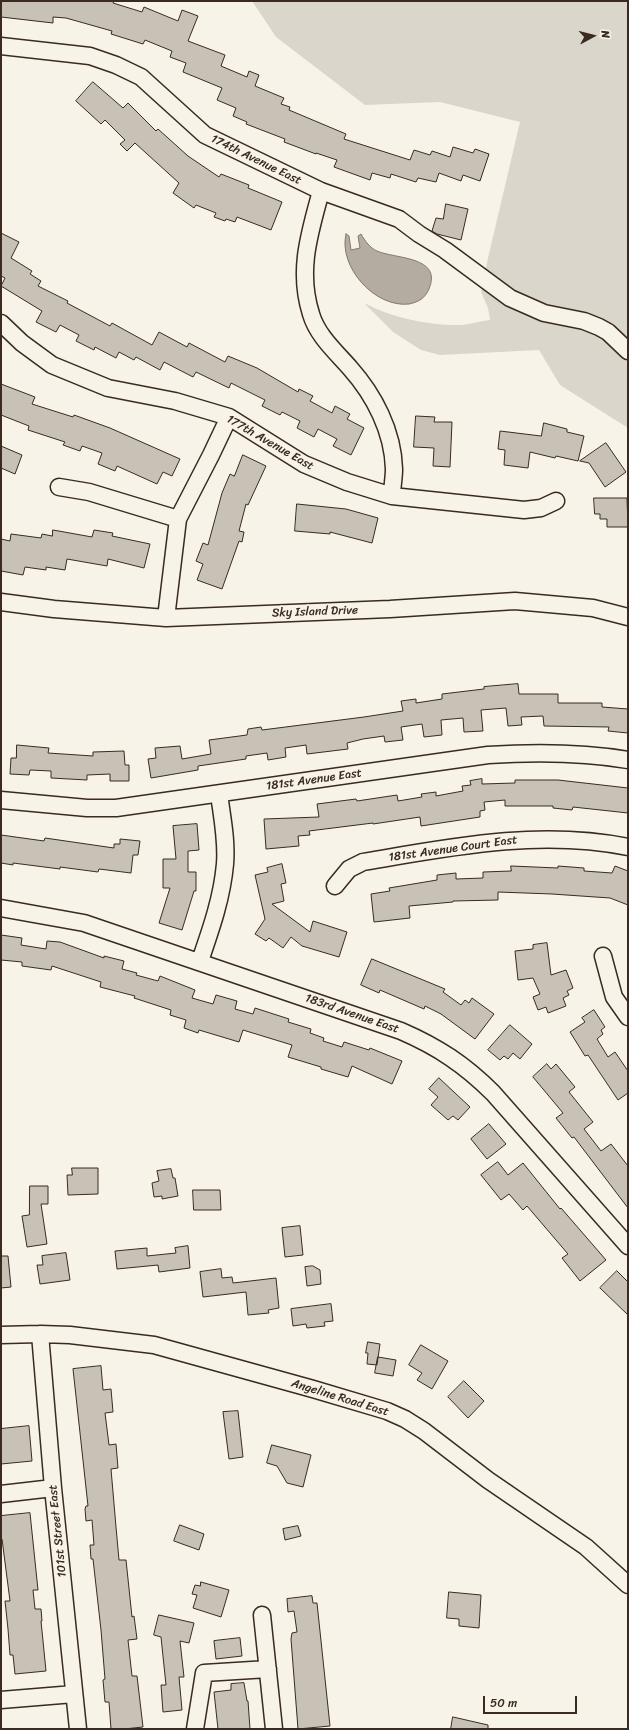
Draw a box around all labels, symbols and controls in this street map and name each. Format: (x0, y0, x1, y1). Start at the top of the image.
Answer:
north arrow (573, 16, 613, 56)
text: N (596, 30, 615, 39)
street label: 174th Avenue East (208, 132, 304, 188)
street label: 177th Avenue East (224, 412, 316, 474)
street label: Sky Island Drive (272, 603, 358, 621)
street label: 181st Avenue East (265, 766, 363, 794)
street label: 181st Avenue Court East (388, 833, 518, 865)
street label: 183rd Avenue East (303, 991, 401, 1037)
street label: Angeline Road East (290, 1376, 390, 1420)
street label: 101st Street East (46, 1484, 70, 1578)
scale bar (485, 1688, 579, 1714)
text: 50 m (490, 1692, 517, 1714)

